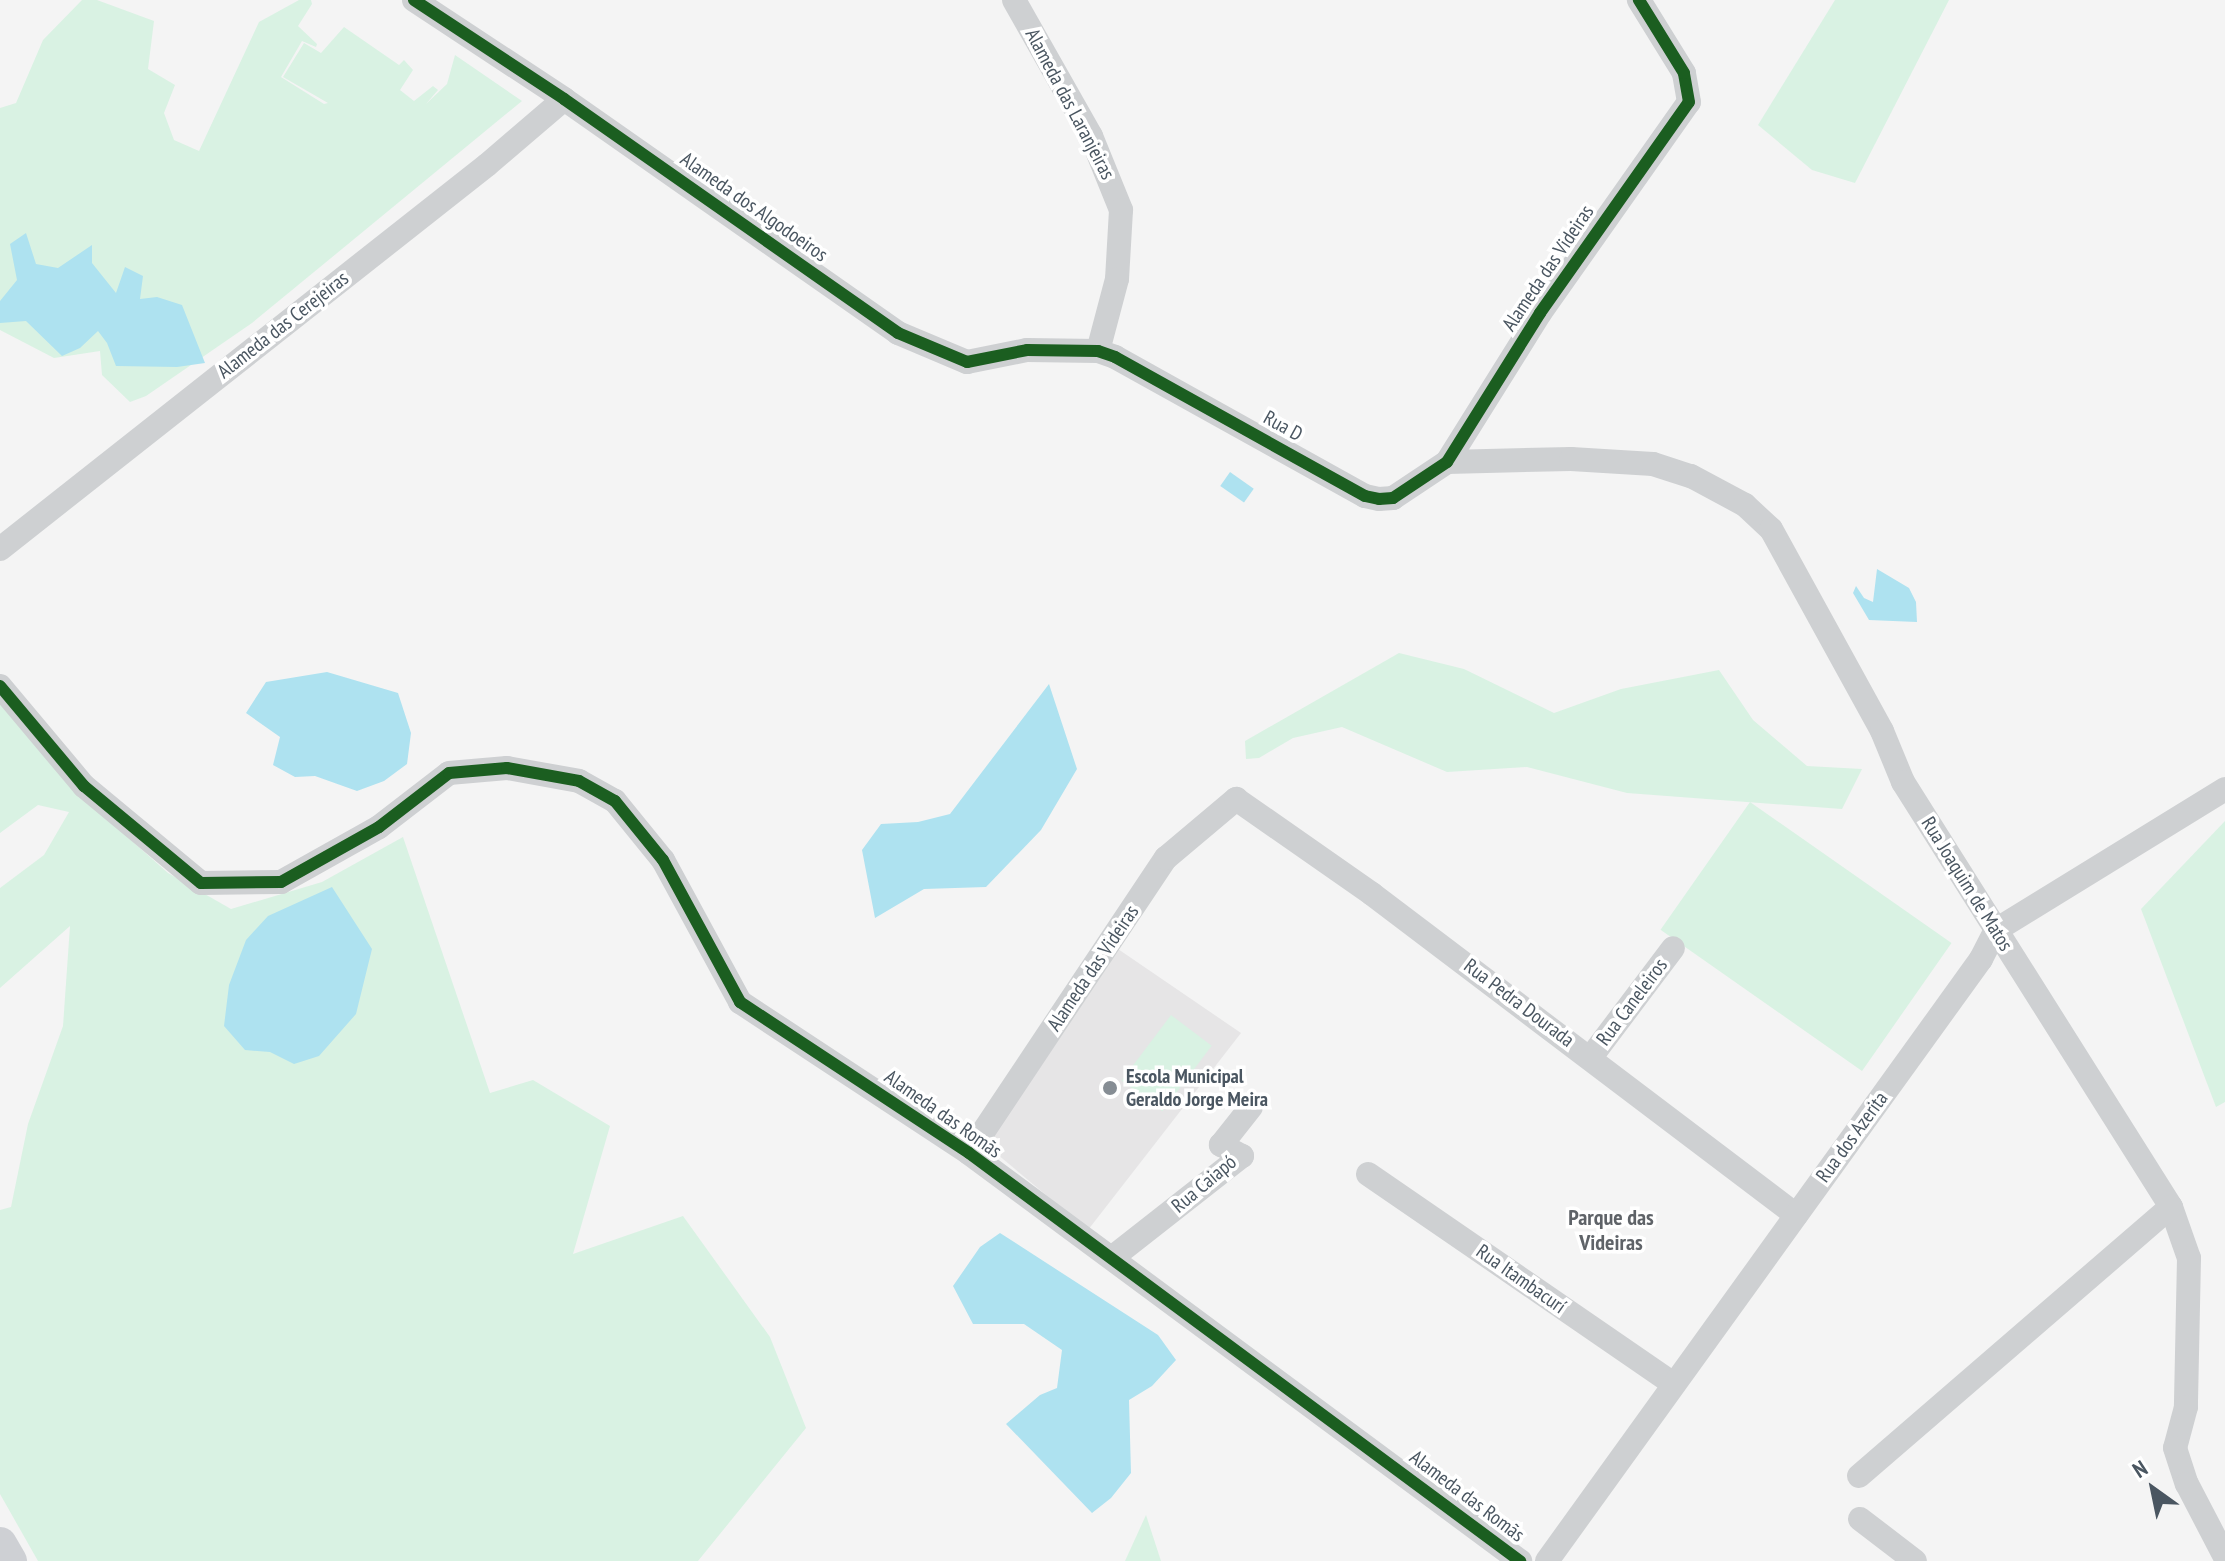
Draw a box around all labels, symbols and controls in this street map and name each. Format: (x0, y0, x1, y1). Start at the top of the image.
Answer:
street label: Alameda das Laranjeiras (1020, 24, 1120, 184)
street label: Alameda dos Algodoeiros (676, 147, 832, 267)
street label: Alameda das Videiras (1497, 200, 1599, 336)
street label: Alameda das Cerejeiras (213, 266, 353, 384)
street label: Rua D (1259, 406, 1307, 446)
street label: Rua Joaquim de Matos (1916, 813, 2018, 955)
street label: Alameda das Videiras (1042, 900, 1144, 1036)
street label: Rua Pedra Dourada (1459, 954, 1579, 1052)
street label: Rua Caneleiros (1592, 954, 1672, 1050)
place label: Escola Municipal Geraldo Jorge Meira (1126, 1064, 1268, 1111)
street label: Alameda das Romãs (880, 1065, 1006, 1163)
marker: Escola Municipal Geraldo Jorge Meira (1101, 1079, 1119, 1097)
street label: Rua dos Azerita (1811, 1087, 1893, 1187)
street label: Rua Caiapó (1167, 1150, 1241, 1218)
district label: Parque das Videiras (1568, 1204, 1654, 1256)
street label: Rua Itambacurí (1472, 1239, 1570, 1319)
street label: Alameda das Romãs (1405, 1445, 1529, 1547)
north arrow (2113, 1449, 2193, 1529)
text: N (2127, 1454, 2153, 1484)

